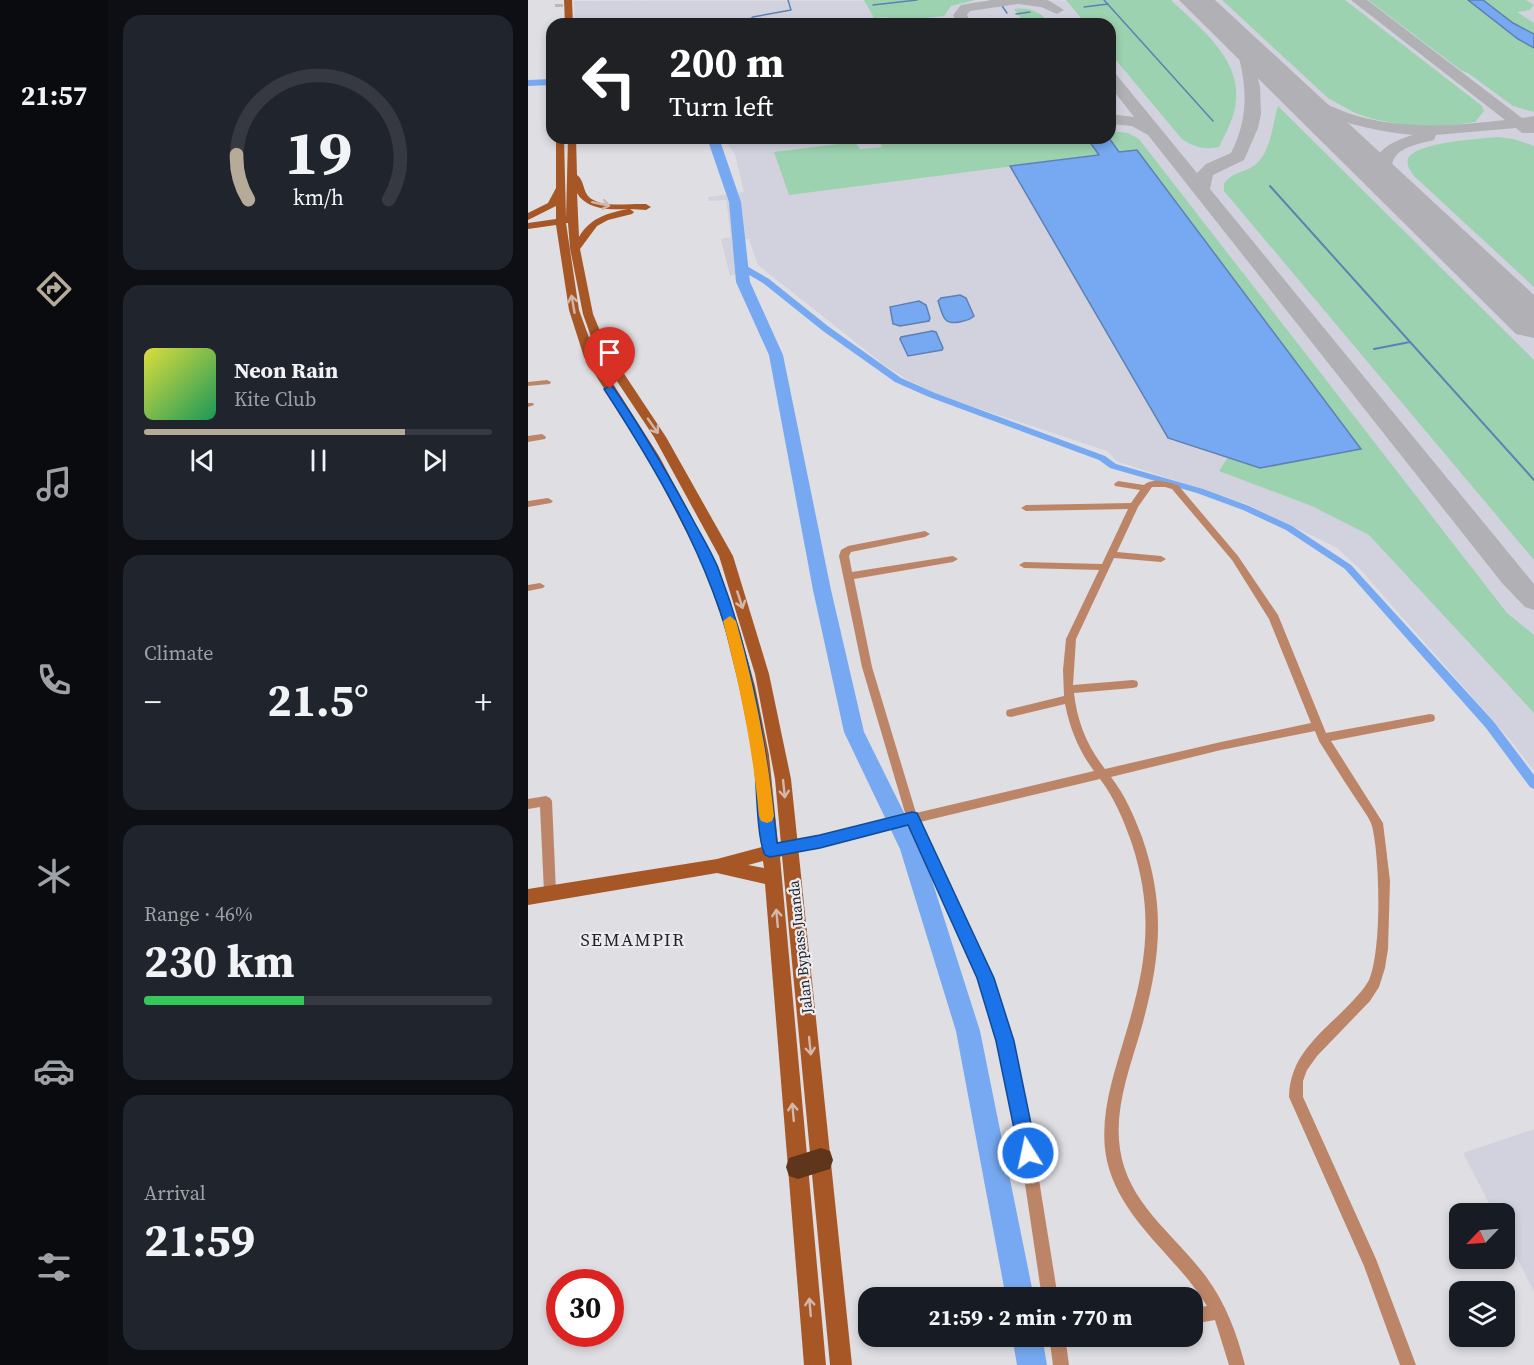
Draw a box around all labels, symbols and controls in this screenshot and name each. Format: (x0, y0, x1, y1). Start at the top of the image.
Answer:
text: 200 m (669, 33, 784, 91)
icon: left (570, 42, 648, 120)
text: 21:57 (21, 77, 87, 114)
text: Turn left (669, 88, 773, 125)
text: 19 (284, 109, 352, 195)
text: km/h (292, 183, 344, 212)
one-way arrow (590, 199, 610, 210)
icon: directions (33, 268, 75, 310)
one-way arrow (567, 295, 578, 315)
pin (584, 327, 635, 389)
icon: arrive (593, 336, 626, 369)
text: Neon Rain (234, 355, 338, 385)
text: Kite Club (234, 385, 316, 413)
one-way arrow (647, 418, 659, 434)
icon: previous (186, 444, 219, 477)
icon: pause (302, 444, 335, 477)
icon: next (418, 444, 451, 477)
icon: music (33, 463, 75, 505)
one-way arrow (735, 590, 746, 609)
text: Climate (144, 639, 213, 667)
icon: phone (33, 659, 75, 701)
text: 21.5° (267, 669, 369, 731)
text: − (144, 679, 162, 724)
text: + (475, 679, 492, 724)
one-way arrow (779, 779, 790, 799)
icon: climate (33, 855, 75, 897)
street label: Jalan Bypass Juanda (783, 879, 818, 1016)
text: Range · 46% (144, 900, 253, 928)
one-way arrow (771, 909, 782, 929)
district label: SEMAMPIR (581, 927, 685, 952)
text: 230 km (144, 930, 295, 992)
one-way arrow (805, 1036, 816, 1056)
icon: car (33, 1050, 75, 1092)
one-way arrow (788, 1103, 799, 1123)
position arrow (996, 1121, 1060, 1185)
text: Arrival (144, 1179, 206, 1207)
north arrow (1449, 1203, 1515, 1269)
map controls (1449, 1203, 1515, 1347)
text: 21:59 (144, 1209, 255, 1271)
icon: filters (33, 1246, 75, 1288)
speed limit sign: 30 (546, 1269, 624, 1347)
button: layers (1449, 1281, 1515, 1347)
one-way arrow (804, 1297, 815, 1317)
text: 21:59 · 2 min · 770 m (929, 1302, 1132, 1332)

